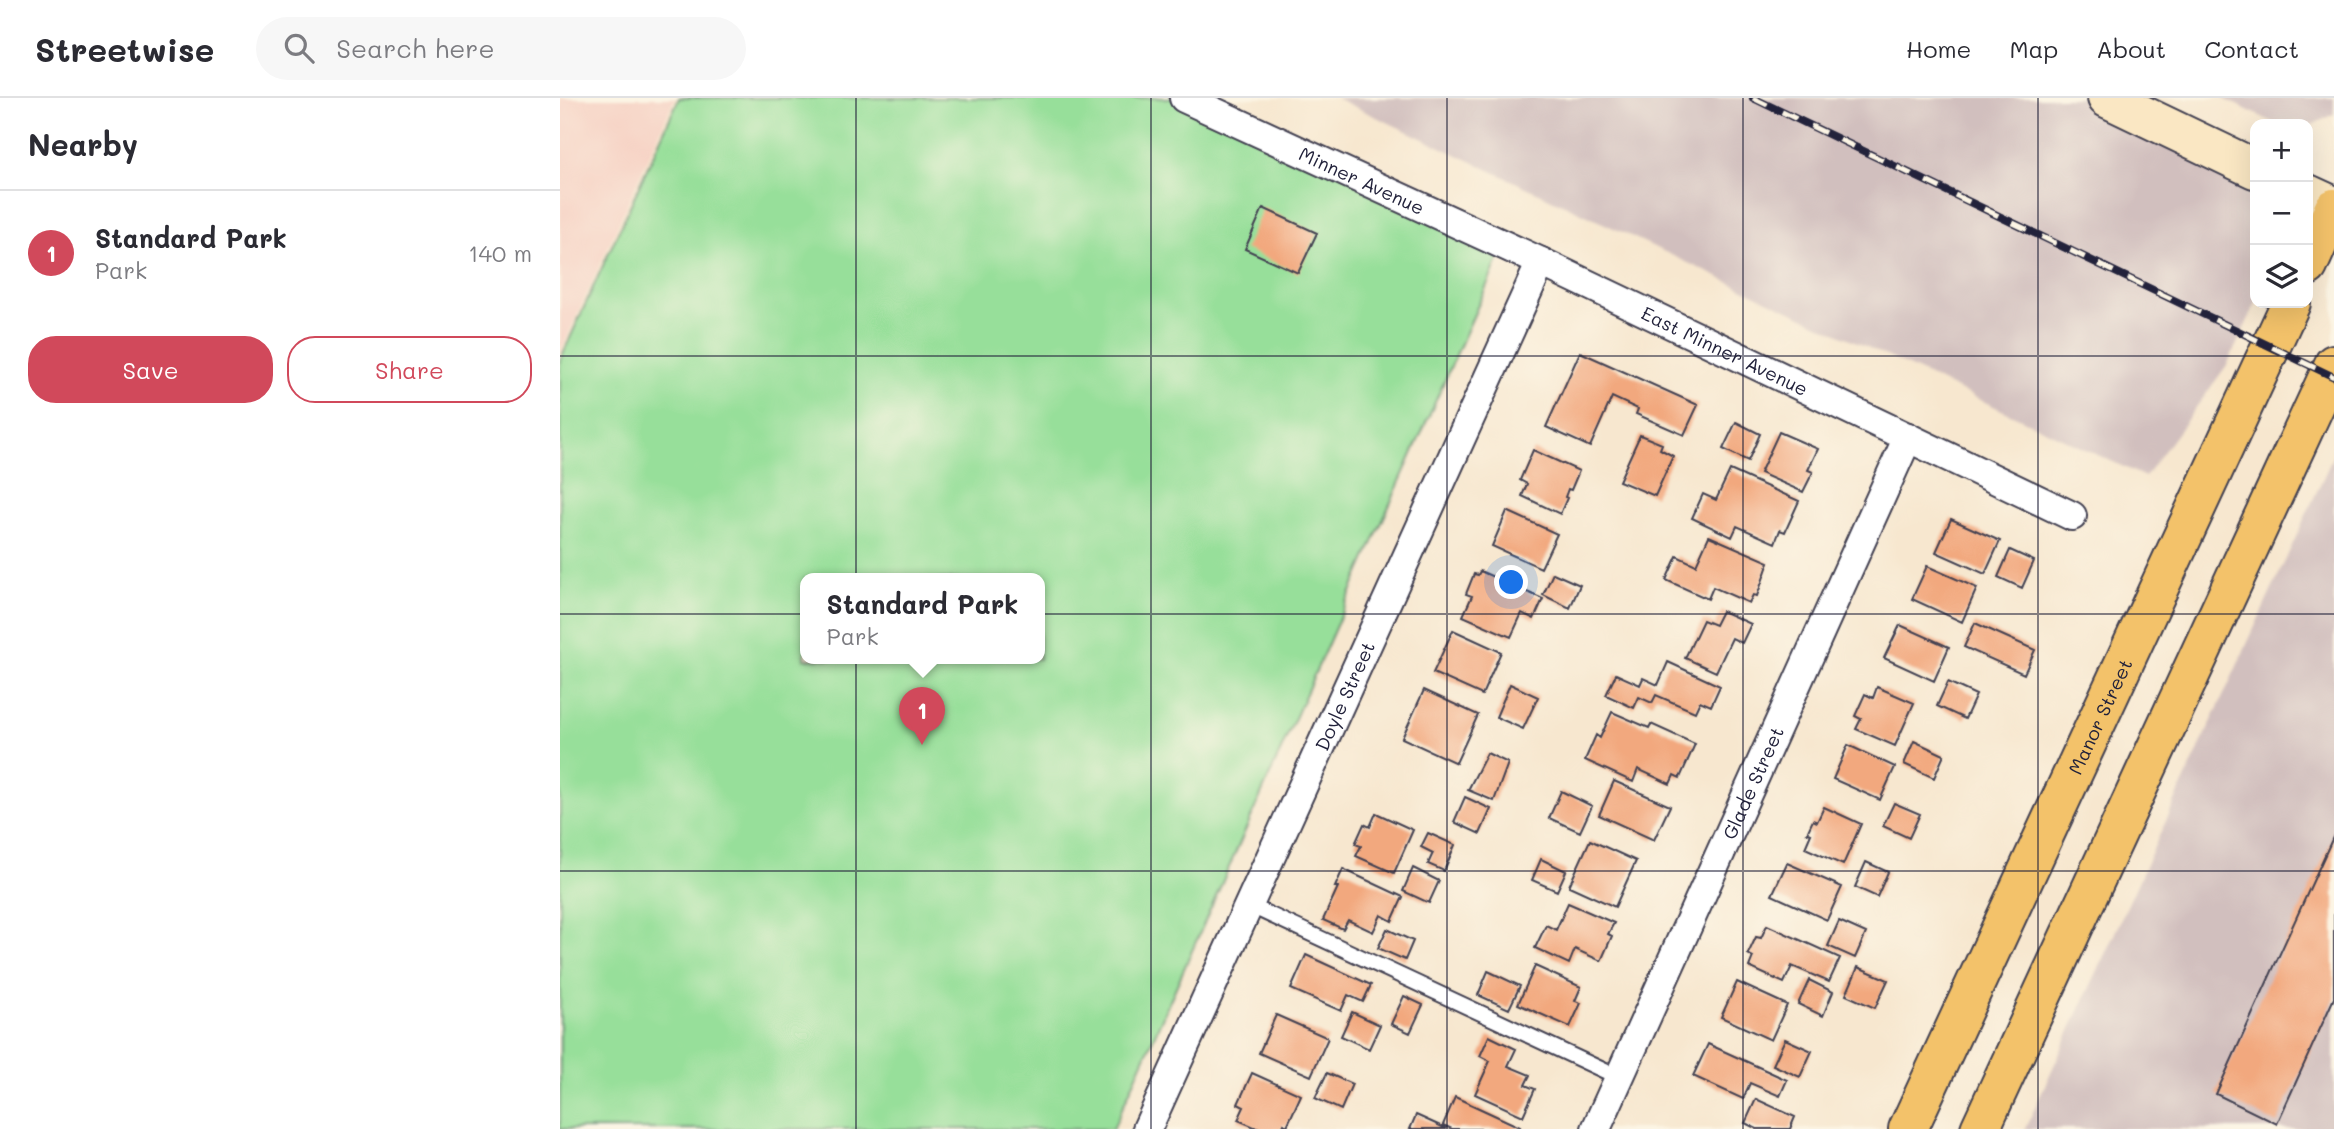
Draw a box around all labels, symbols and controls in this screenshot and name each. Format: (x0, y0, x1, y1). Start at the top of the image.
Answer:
search box (256, 17, 746, 80)
text: Streetwise (35, 27, 214, 70)
icon: search (280, 29, 318, 67)
text: Search here (336, 31, 495, 65)
text: Home (1906, 33, 1971, 64)
text: Map (2009, 33, 2058, 64)
text: About (2096, 33, 2166, 64)
text: Contact (2204, 33, 2299, 64)
map controls (2250, 119, 2313, 308)
button: + (2250, 119, 2313, 182)
text: Nearby (28, 124, 138, 164)
street label: Minner Avenue (1295, 140, 1429, 219)
button: − (2250, 182, 2313, 245)
text: Standard Park (95, 221, 287, 255)
text: 1 (46, 238, 56, 268)
text: 140 m (468, 238, 532, 268)
button: layers (2250, 245, 2313, 308)
text: Park (95, 255, 147, 285)
street label: East Minner Avenue (1638, 300, 1812, 401)
button: Save (28, 336, 273, 403)
button: Share (287, 336, 532, 403)
your location (1494, 565, 1528, 599)
popup (800, 573, 1045, 664)
text: Standard Park (827, 587, 1018, 621)
text: Park (827, 621, 879, 651)
street label: Doyle Street (1308, 637, 1380, 754)
street label: Manor Street (2062, 654, 2137, 778)
pin: 1 (899, 687, 945, 745)
street label: Glade Street (1716, 722, 1788, 843)

